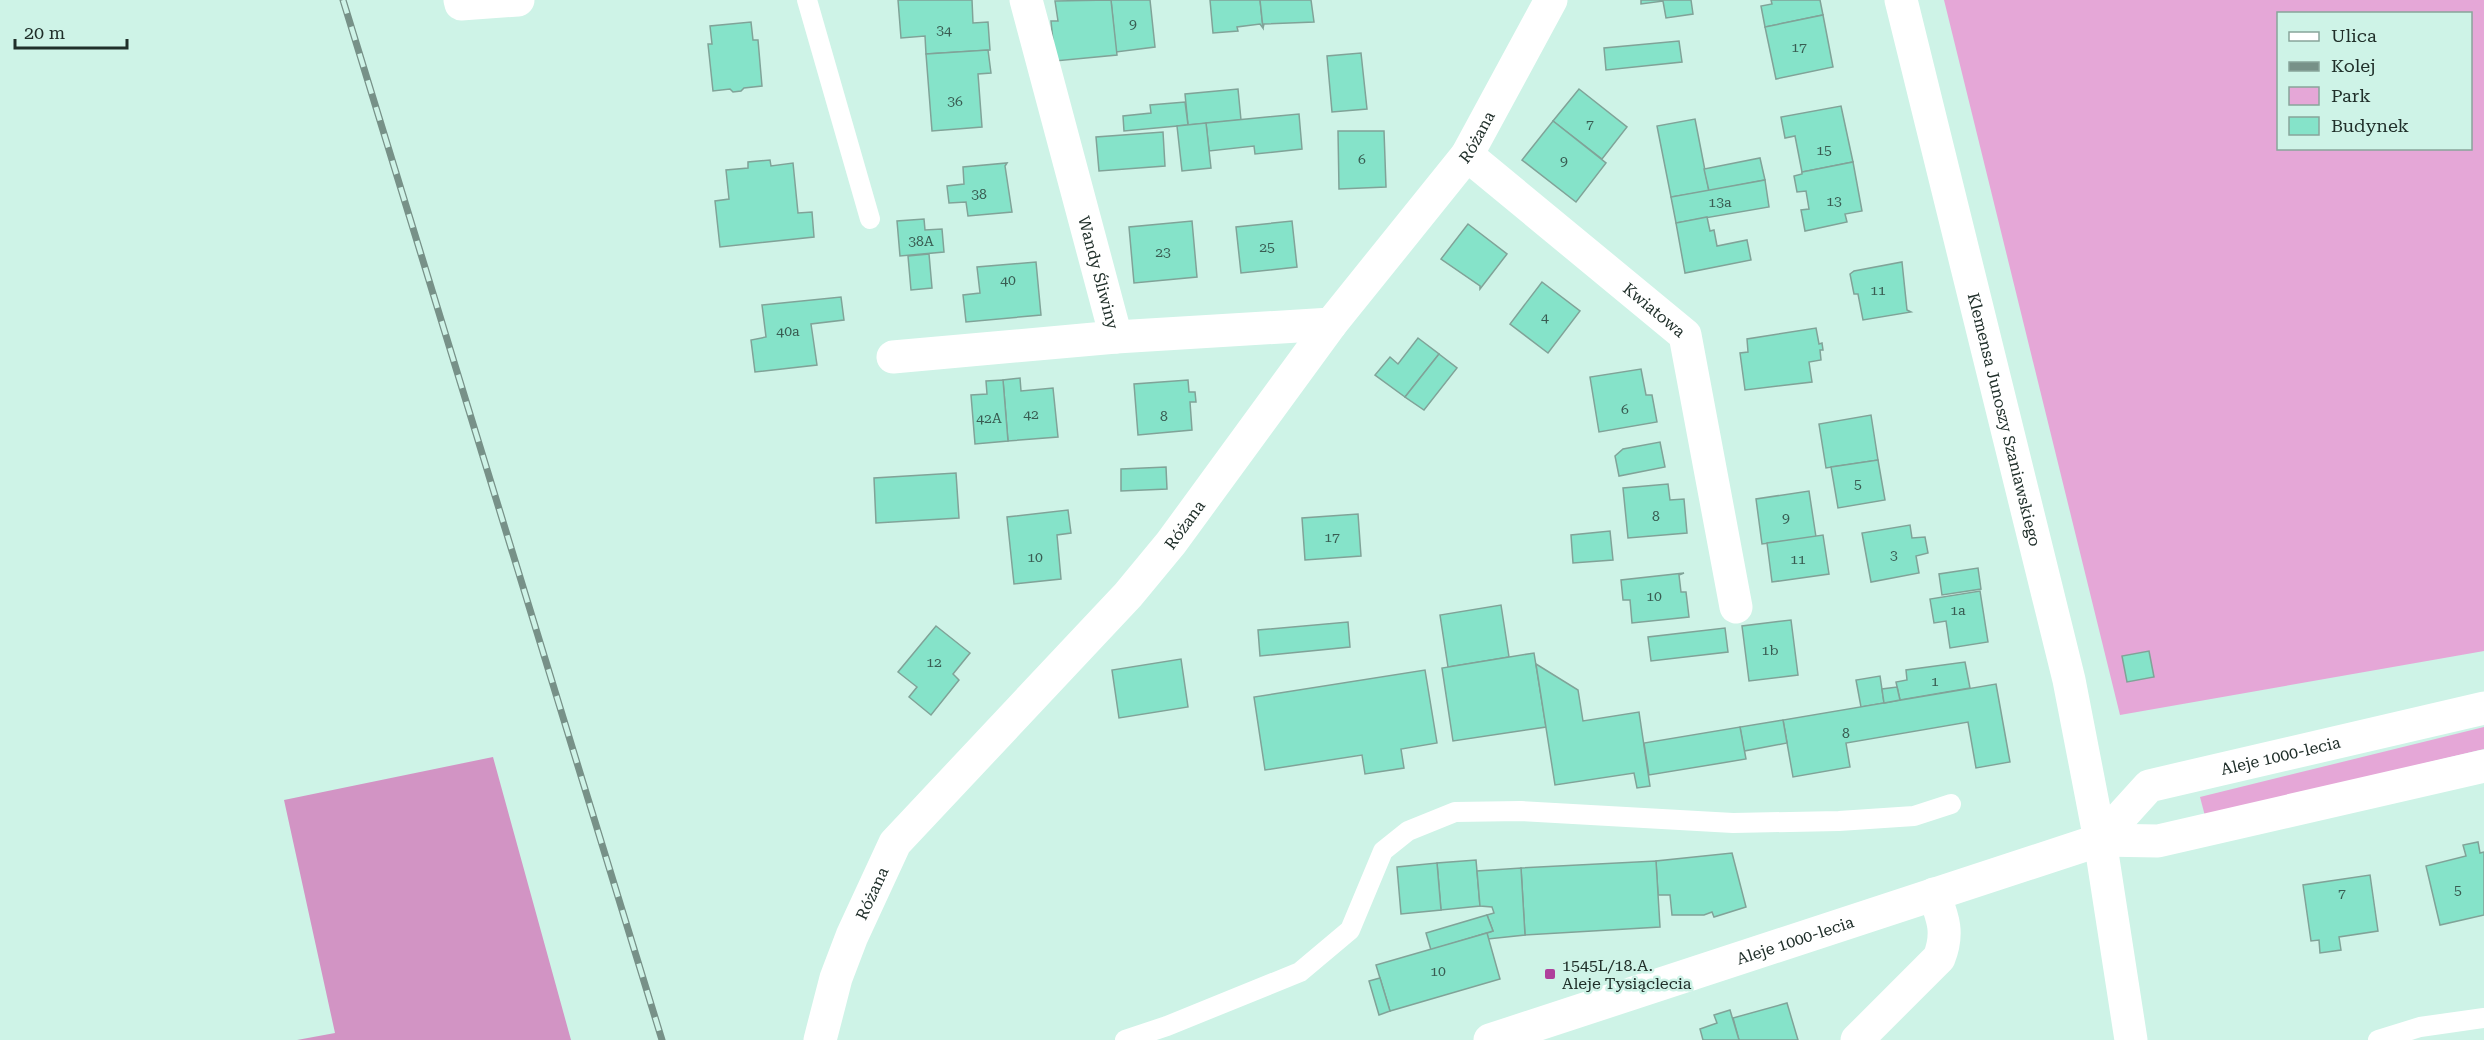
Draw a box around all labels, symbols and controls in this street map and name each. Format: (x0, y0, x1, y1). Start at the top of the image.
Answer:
scale bar (15, 12, 128, 50)
legend (2277, 12, 2472, 150)
house number: 9 (1129, 16, 1137, 32)
text: 20 m (24, 22, 65, 43)
house number: 34 (936, 22, 952, 38)
text: Ulica (2331, 25, 2377, 46)
house number: 17 (1791, 39, 1807, 55)
text: Kolej (2331, 55, 2376, 76)
text: Park (2331, 85, 2371, 106)
house number: 36 (947, 93, 963, 109)
street label: Różana (1455, 108, 1499, 167)
text: Budynek (2331, 115, 2409, 136)
house number: 7 (1586, 116, 1594, 132)
house number: 15 (1816, 142, 1832, 158)
house number: 6 (1358, 151, 1366, 167)
house number: 9 (1560, 153, 1568, 169)
house number: 38 (971, 186, 987, 202)
house number: 13 (1826, 193, 1842, 209)
house number: 13a (1708, 194, 1732, 210)
street label: Wandy Śliwiny (1074, 214, 1123, 332)
house number: 38A (908, 233, 934, 249)
house number: 25 (1259, 239, 1275, 255)
house number: 23 (1155, 244, 1171, 260)
house number: 40 (1000, 272, 1016, 288)
street label: Kwiatowa (1619, 279, 1689, 341)
house number: 11 (1870, 282, 1886, 298)
street label: Klemensa Junoszy Szaniawskiego (1964, 291, 2045, 548)
house number: 4 (1541, 309, 1549, 325)
house number: 40a (776, 323, 800, 339)
house number: 6 (1621, 401, 1629, 417)
house number: 42 (1023, 406, 1039, 422)
house number: 8 (1160, 408, 1168, 424)
house number: 42A (976, 410, 1002, 426)
house number: 5 (1854, 476, 1862, 492)
street label: Różana (1161, 496, 1209, 553)
house number: 8 (1652, 508, 1660, 524)
house number: 9 (1782, 510, 1790, 526)
house number: 17 (1324, 529, 1340, 545)
house number: 3 (1890, 547, 1898, 563)
house number: 10 (1027, 549, 1043, 565)
house number: 11 (1790, 551, 1806, 567)
house number: 10 (1646, 588, 1662, 604)
house number: 1a (1950, 602, 1966, 618)
house number: 1b (1762, 642, 1778, 658)
house number: 12 (926, 654, 942, 670)
house number: 1 (1931, 673, 1939, 689)
house number: 8 (1842, 725, 1850, 741)
street label: Aleje 1000-lecia (2219, 733, 2343, 779)
street label: Różana (852, 864, 893, 923)
house number: 5 (2454, 882, 2462, 898)
house number: 7 (2338, 885, 2346, 901)
street label: Aleje 1000-lecia (1734, 912, 1857, 969)
place label: 1545L/18.A. Aleje Tysiąclecia (1562, 956, 1692, 993)
house number: 10 (1430, 963, 1446, 979)
marker: 1545L/18.A. Aleje Tysiąclecia (1543, 967, 1557, 981)

